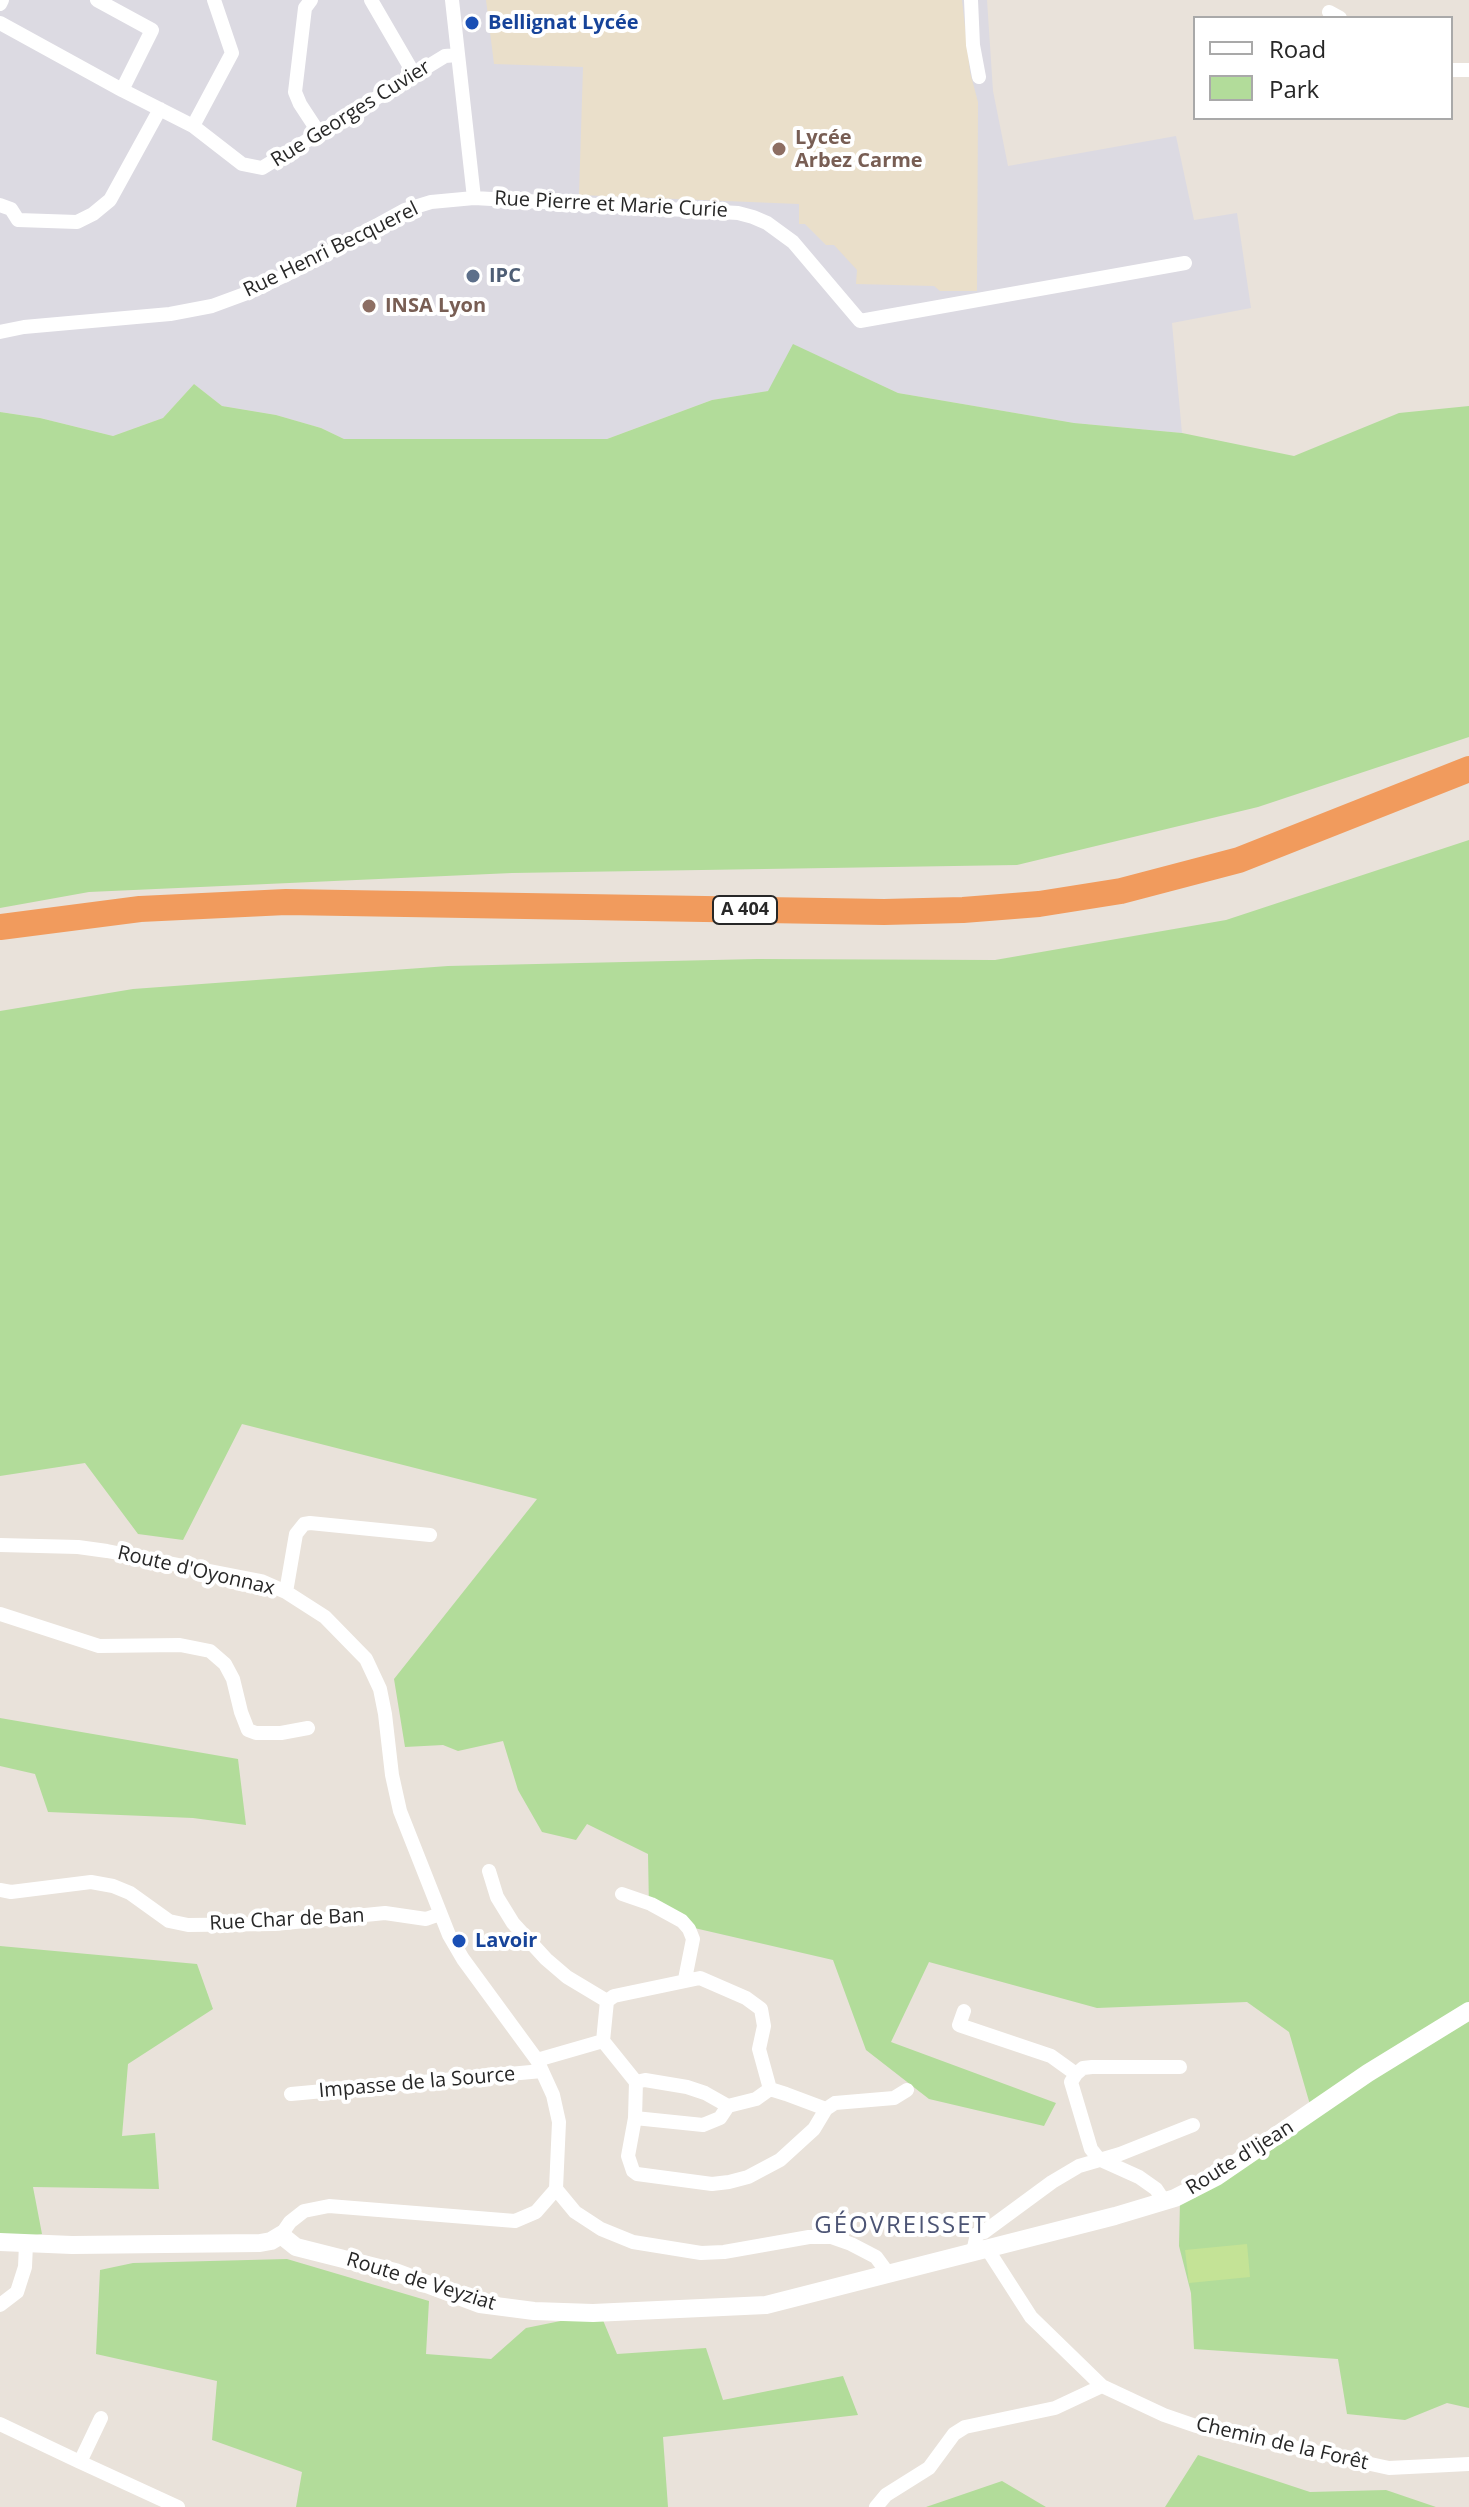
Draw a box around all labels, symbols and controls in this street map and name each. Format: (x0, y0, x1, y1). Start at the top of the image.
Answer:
place label: Bellignat Lycée (488, 11, 639, 35)
marker: Bellignat Lycée (463, 14, 481, 32)
legend (1193, 16, 1453, 120)
text: Road (1269, 32, 1326, 65)
street label: Rue Georges Cuvier (267, 55, 435, 173)
text: Park (1269, 72, 1319, 105)
place label: Lycée Arbez Carme (795, 126, 923, 173)
marker: Lycée Arbez Carme (770, 140, 788, 158)
street label: Rue Pierre et Marie Curie (494, 187, 728, 223)
street label: Rue Henri Becquerel (240, 197, 422, 303)
place label: IPC (489, 264, 521, 288)
marker: IPC (464, 267, 482, 285)
place label: INSA Lyon (385, 294, 486, 318)
marker: INSA Lyon (360, 297, 378, 315)
road number: A 404 (713, 896, 777, 924)
street label: Route d'Oyonnax (115, 1541, 277, 1601)
street label: Rue Char de Ban (209, 1904, 365, 1936)
place label: Lavoir (475, 1929, 537, 1953)
marker: Lavoir (450, 1932, 468, 1950)
street label: Impasse de la Source (318, 2062, 516, 2104)
street label: Route d'Ijean (1182, 2115, 1298, 2201)
district label: GÉOVREISSET (814, 2212, 988, 2240)
street label: Route de Veyziat (344, 2248, 498, 2316)
street label: Chemin de la Forêt (1194, 2413, 1370, 2475)

